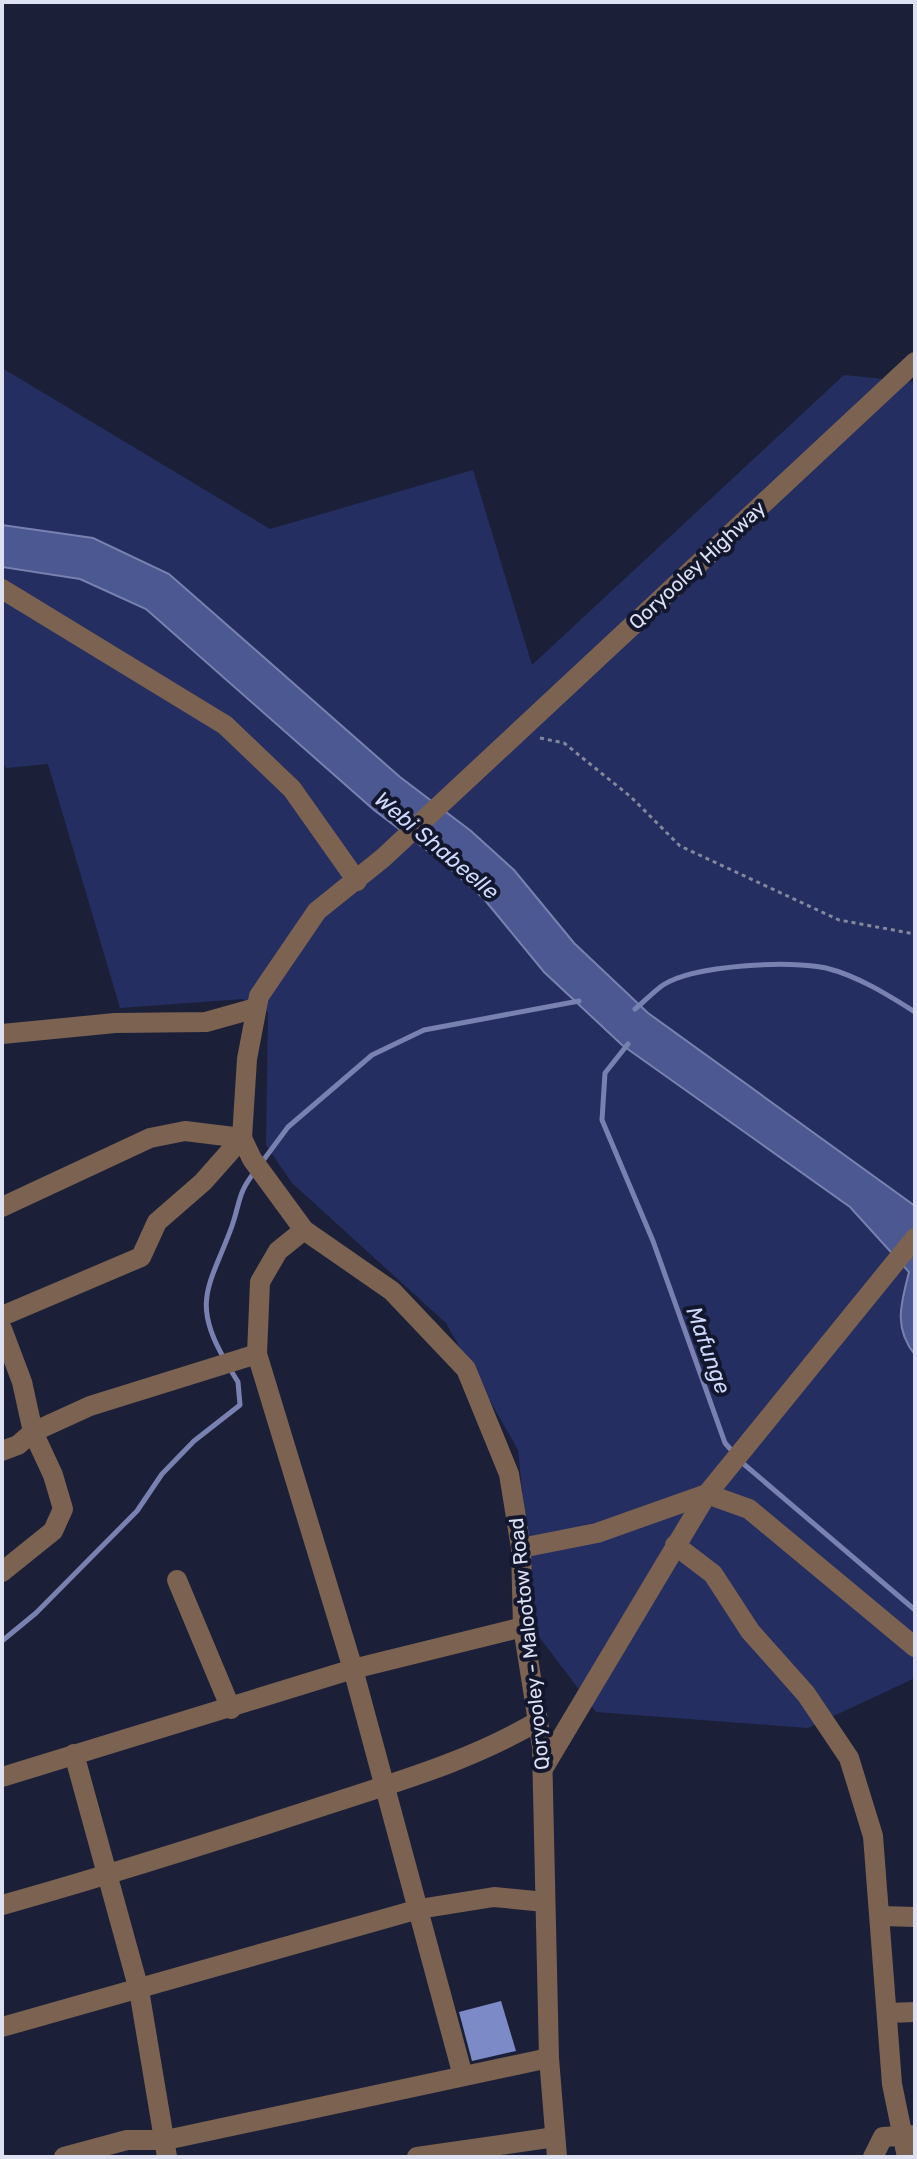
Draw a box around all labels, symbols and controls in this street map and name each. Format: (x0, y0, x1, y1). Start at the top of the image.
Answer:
street label: Qoryooley Highway (624, 496, 770, 634)
water label: Webi Shabeelle (369, 786, 504, 905)
water label: Mafunge (680, 1303, 737, 1397)
street label: Qoryooley - Malootow Road (504, 1517, 554, 1771)

